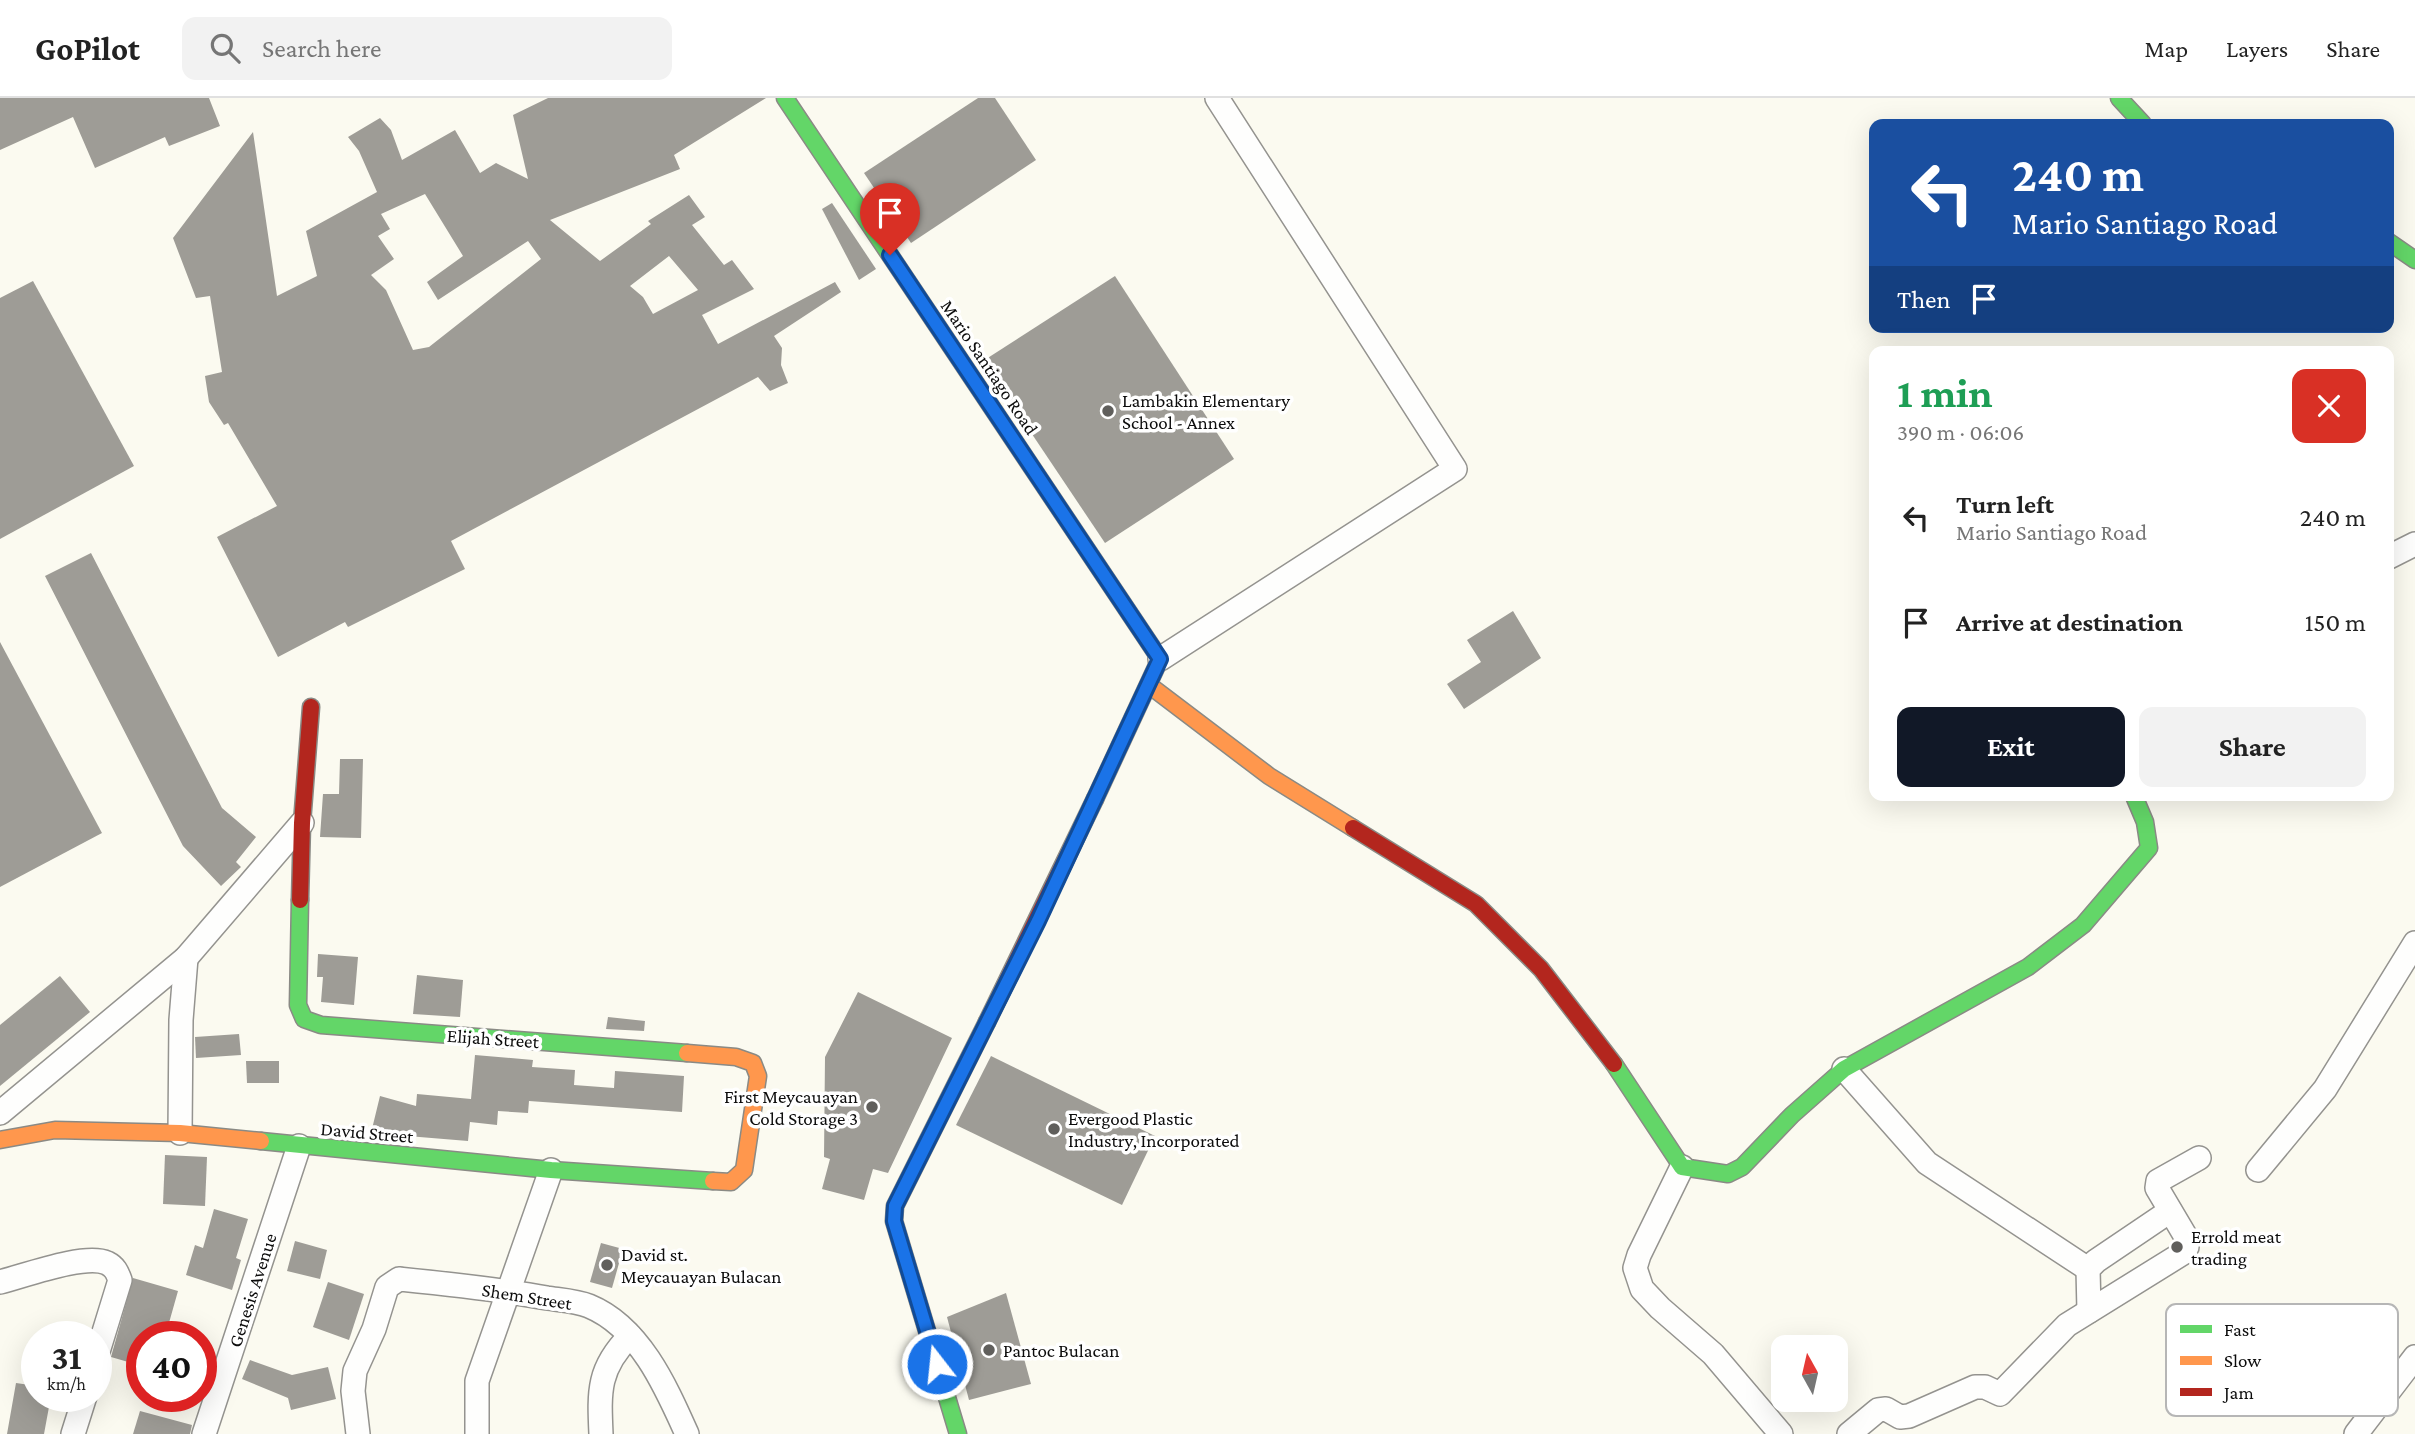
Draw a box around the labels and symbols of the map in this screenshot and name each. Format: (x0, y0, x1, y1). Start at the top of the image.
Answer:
pin (860, 183, 920, 255)
street label: Mario Santiago Road (937, 296, 1042, 439)
place label: Lambakin Elementary School - Annex (1122, 390, 1290, 433)
marker: Lambakin Elementary School - Annex (1100, 403, 1116, 419)
street label: Elijah Street (446, 1025, 540, 1053)
place label: First Meycauayan Cold Storage 3 (724, 1086, 858, 1129)
marker: First Meycauayan Cold Storage 3 (864, 1099, 880, 1115)
place label: Evergood Plastic Industry, Incorporated (1068, 1108, 1240, 1151)
street label: David Street (320, 1118, 415, 1147)
marker: Evergood Plastic Industry, Incorporated (1046, 1121, 1062, 1137)
place label: Errold meat trading (2191, 1226, 2282, 1269)
street label: Genesis Avenue (224, 1231, 281, 1350)
marker: Errold meat trading (2169, 1239, 2185, 1255)
place label: David st. Meycauayan Bulacan (621, 1244, 781, 1287)
marker: David st. Meycauayan Bulacan (599, 1257, 615, 1273)
street label: Shem Street (480, 1279, 574, 1314)
legend (2166, 1304, 2398, 1416)
text: Fast (2224, 1319, 2256, 1340)
speed limit sign: 40 (126, 1321, 217, 1412)
position arrow (900, 1327, 974, 1401)
north arrow (1771, 1335, 1848, 1412)
place label: Pantoc Bulacan (1003, 1340, 1119, 1361)
marker: Pantoc Bulacan (981, 1342, 997, 1358)
text: Slow (2224, 1350, 2261, 1371)
text: Jam (2222, 1382, 2254, 1403)

